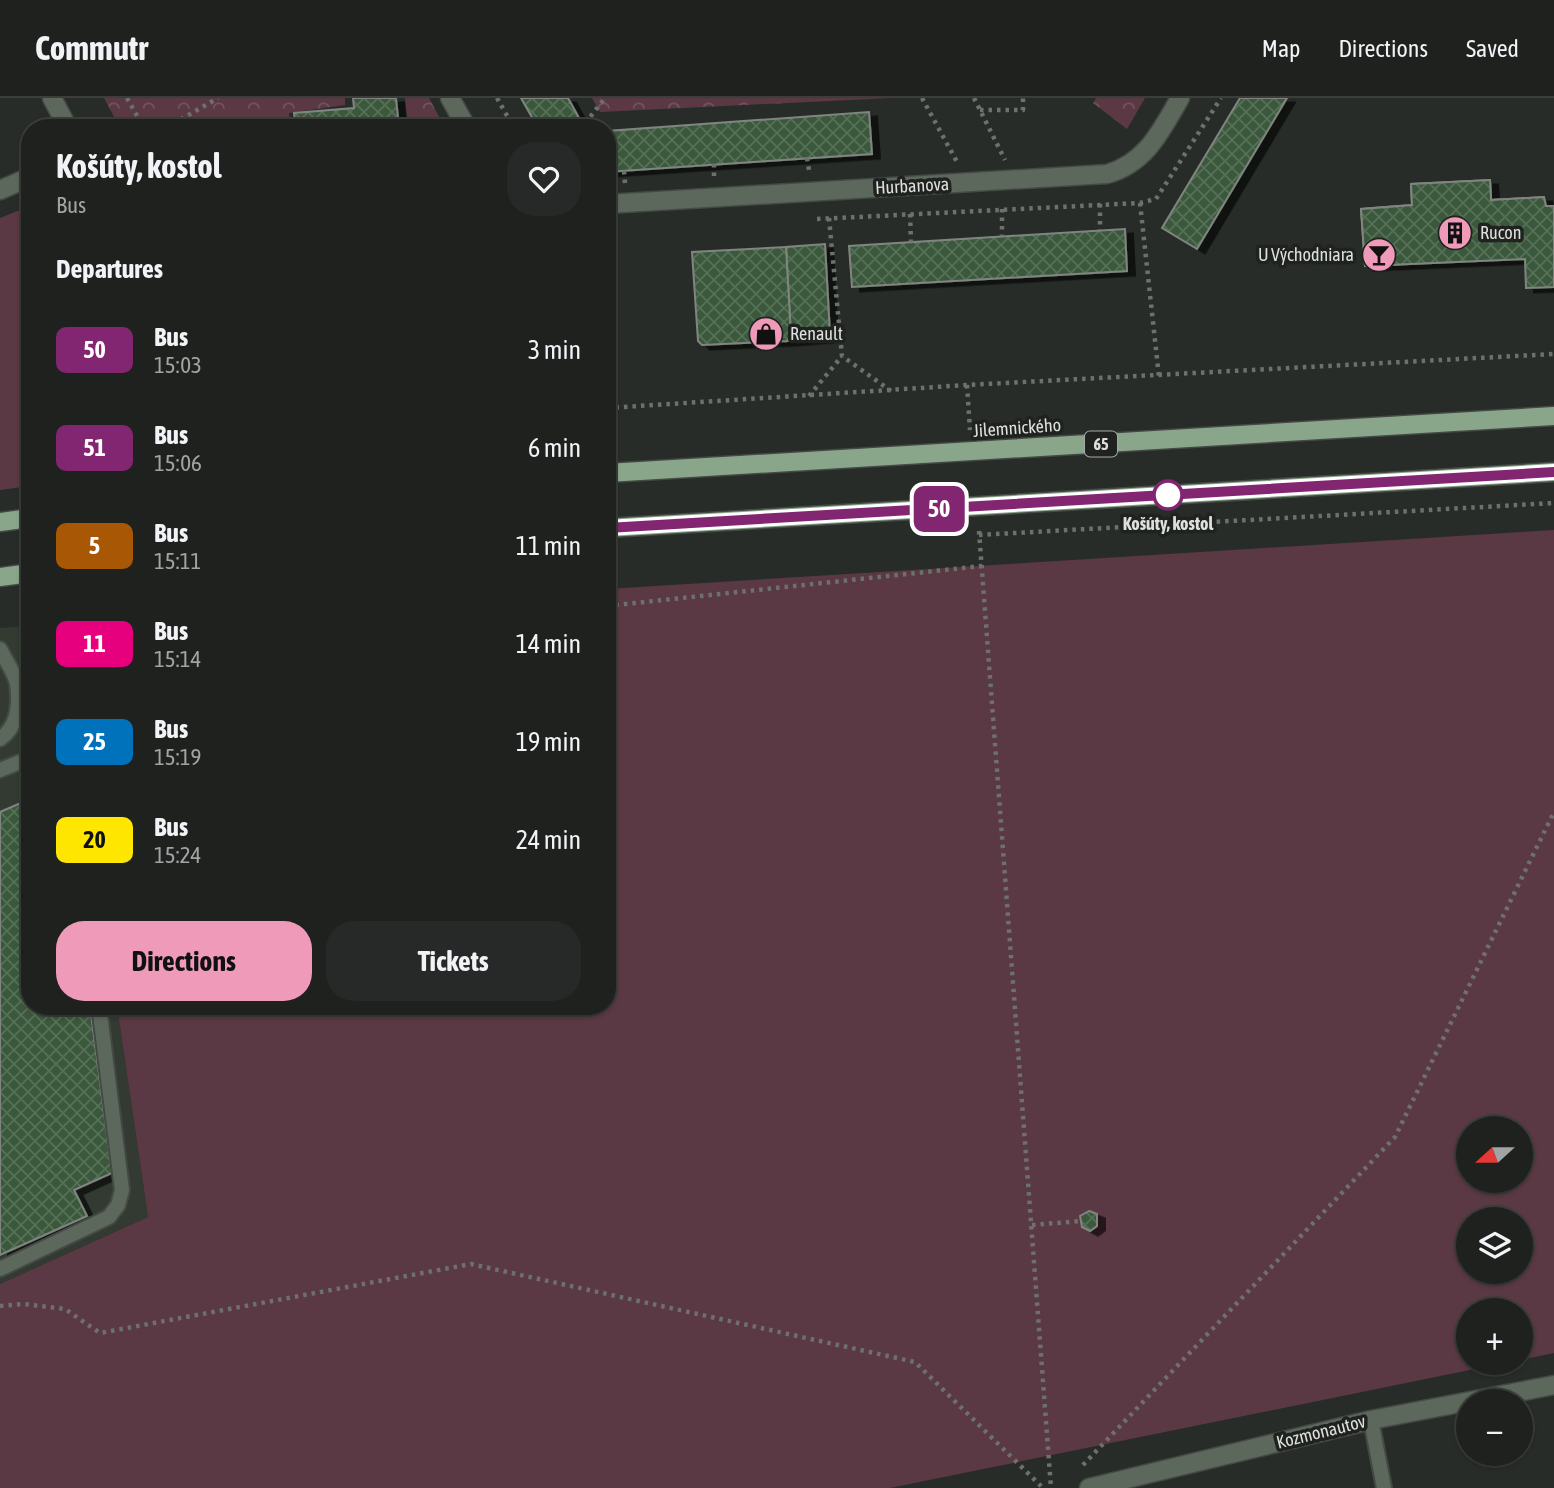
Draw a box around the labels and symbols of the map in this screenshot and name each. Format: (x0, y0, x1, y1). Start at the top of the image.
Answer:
street label: Hurbanova (874, 173, 949, 198)
building icon: Rucon (1436, 214, 1474, 252)
place label: Rucon (1480, 222, 1522, 243)
bar icon: U Východniara (1360, 236, 1398, 274)
place label: U Východniara (1258, 244, 1354, 265)
shop icon: Renault (747, 315, 785, 353)
place label: Renault (790, 323, 843, 344)
street label: Jilemnického (972, 414, 1062, 441)
road number: 65 (1085, 432, 1117, 456)
marker: Košúty, kostol (1153, 480, 1183, 510)
line badge: 50 (908, 486, 970, 532)
place label: Košúty, kostol (1123, 513, 1213, 534)
north arrow (1456, 1116, 1533, 1194)
street label: Kozmonautov (1274, 1410, 1368, 1453)

